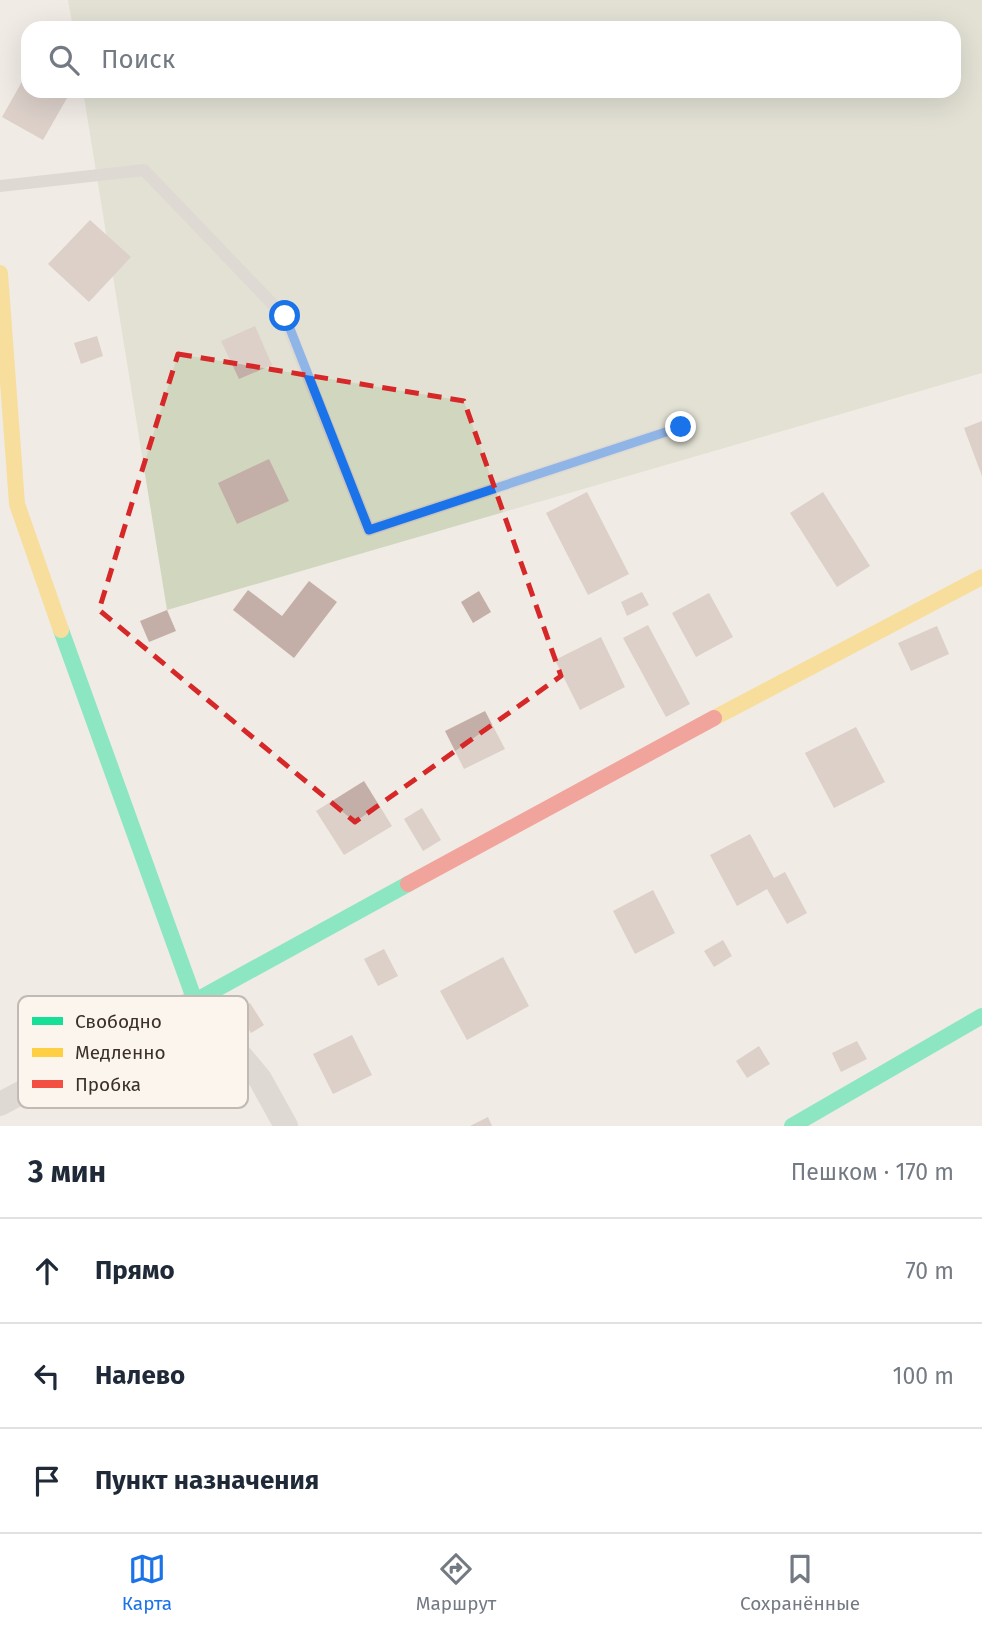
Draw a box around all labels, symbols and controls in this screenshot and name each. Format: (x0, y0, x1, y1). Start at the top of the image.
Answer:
search box (21, 21, 961, 98)
icon: search (45, 41, 83, 79)
text: Поиск (101, 44, 175, 75)
route start (269, 300, 300, 331)
route end (665, 411, 696, 442)
legend (18, 996, 248, 1108)
text: Свободно (75, 1010, 162, 1033)
text: Медленно (75, 1041, 166, 1064)
text: Пробка (75, 1073, 141, 1096)
text: 3 мин (28, 1154, 106, 1190)
text: Пешком · 170 m (791, 1158, 954, 1186)
icon: ahead (28, 1252, 66, 1290)
text: Прямо (95, 1255, 175, 1286)
text: 70 m (905, 1257, 954, 1285)
icon: left (28, 1357, 66, 1395)
text: Налево (95, 1360, 185, 1391)
text: 100 m (893, 1362, 954, 1390)
icon: arrive (28, 1462, 66, 1500)
text: Пункт назначения (95, 1465, 319, 1496)
tab: Карта (122, 1550, 172, 1615)
tab: Маршрут (416, 1550, 496, 1615)
tab: Сохранённые (740, 1550, 860, 1615)

